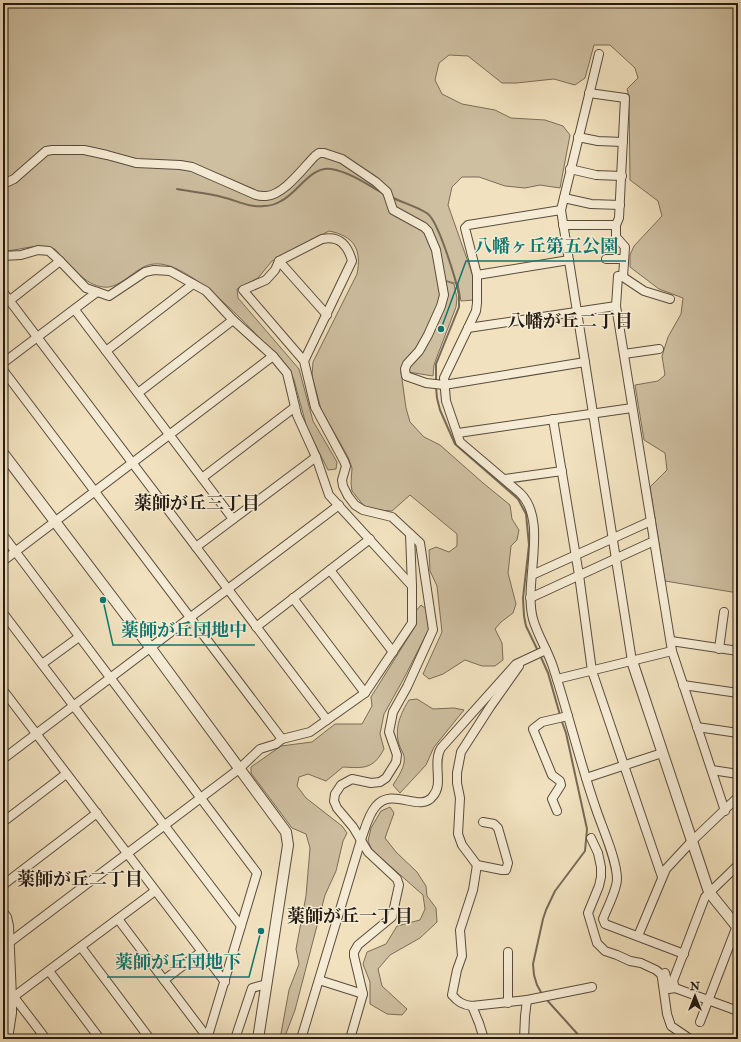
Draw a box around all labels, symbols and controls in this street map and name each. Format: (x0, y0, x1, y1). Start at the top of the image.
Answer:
callout: 八幡ヶ丘第五公園 (466, 231, 626, 261)
text: 八幡ヶ丘第五公園 (474, 235, 618, 258)
district label: 八幡が丘二丁目 (507, 310, 633, 333)
district label: 薬師が丘三丁目 (134, 492, 260, 515)
callout: 薬師が丘団地中 (113, 615, 255, 645)
text: 薬師が丘団地中 (121, 619, 247, 642)
district label: 薬師が丘二丁目 (17, 868, 143, 891)
district label: 薬師が丘一丁目 (287, 905, 413, 928)
callout: 薬師が丘団地下 (107, 947, 249, 977)
text: 薬師が丘団地下 (115, 951, 241, 974)
north arrow (675, 976, 715, 1016)
text: N (689, 980, 701, 993)

